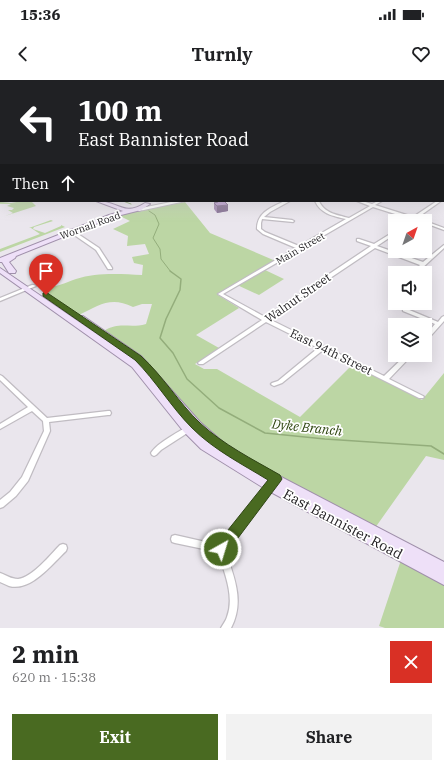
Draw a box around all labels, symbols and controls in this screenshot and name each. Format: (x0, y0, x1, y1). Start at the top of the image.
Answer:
text: 15:36 (20, 5, 61, 24)
icon: back (12, 43, 34, 65)
text: Turnly (191, 43, 253, 66)
icon: heart (410, 43, 432, 65)
text: 100 m (78, 92, 162, 129)
icon: left (12, 96, 64, 148)
text: East Bannister Road (78, 128, 249, 151)
icon: ahead (57, 172, 79, 194)
text: Then (12, 174, 49, 193)
street label: Wornall Road (58, 209, 122, 242)
north arrow (388, 214, 432, 258)
map controls (388, 214, 432, 362)
street label: Main Street (274, 229, 327, 268)
pin (29, 254, 63, 295)
icon: arrive (35, 260, 57, 282)
button: sound (388, 266, 432, 310)
street label: Walnut Street (262, 269, 334, 326)
button: layers (388, 318, 432, 362)
street label: East 94th Street (288, 325, 375, 378)
water label: Dyke Branch (270, 415, 343, 440)
street label: East Bannister Road (280, 485, 406, 563)
position arrow (200, 528, 242, 570)
text: 2 min (12, 638, 79, 670)
button: close (390, 641, 432, 683)
text: 620 m · 15:38 (12, 669, 96, 686)
button: Exit (12, 714, 218, 760)
button: Share (226, 714, 432, 760)

